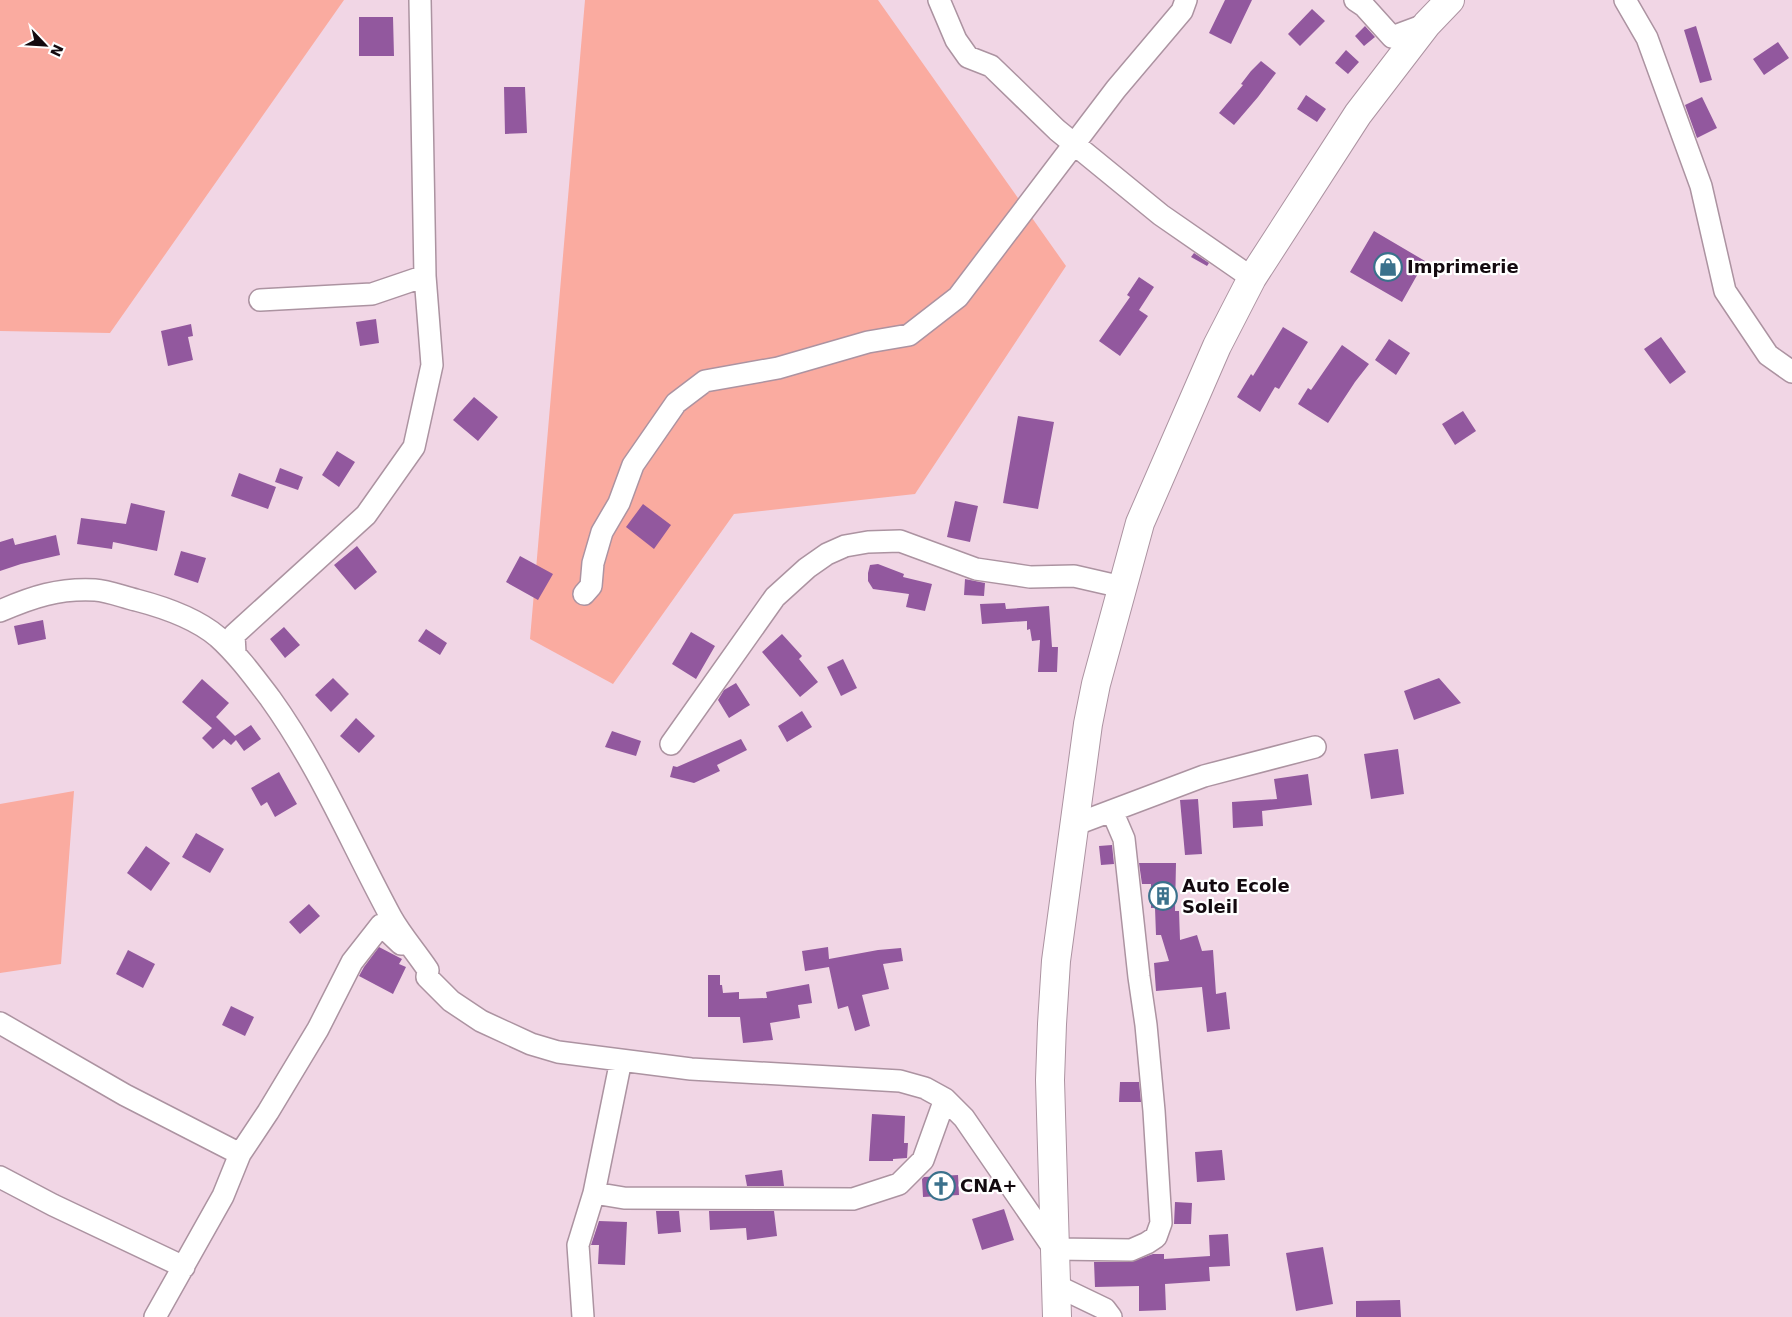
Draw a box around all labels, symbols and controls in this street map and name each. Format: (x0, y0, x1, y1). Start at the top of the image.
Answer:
north arrow (20, 20, 70, 70)
text: N (47, 42, 67, 59)
shop icon: Imprimerie (1373, 252, 1403, 282)
place label: Imprimerie (1407, 256, 1519, 277)
place label: Auto Ecole Soleil (1182, 875, 1290, 917)
building icon: Auto Ecole Soleil (1148, 881, 1178, 911)
church icon: CNA+ (926, 1171, 956, 1201)
place label: CNA+ (960, 1175, 1017, 1196)

